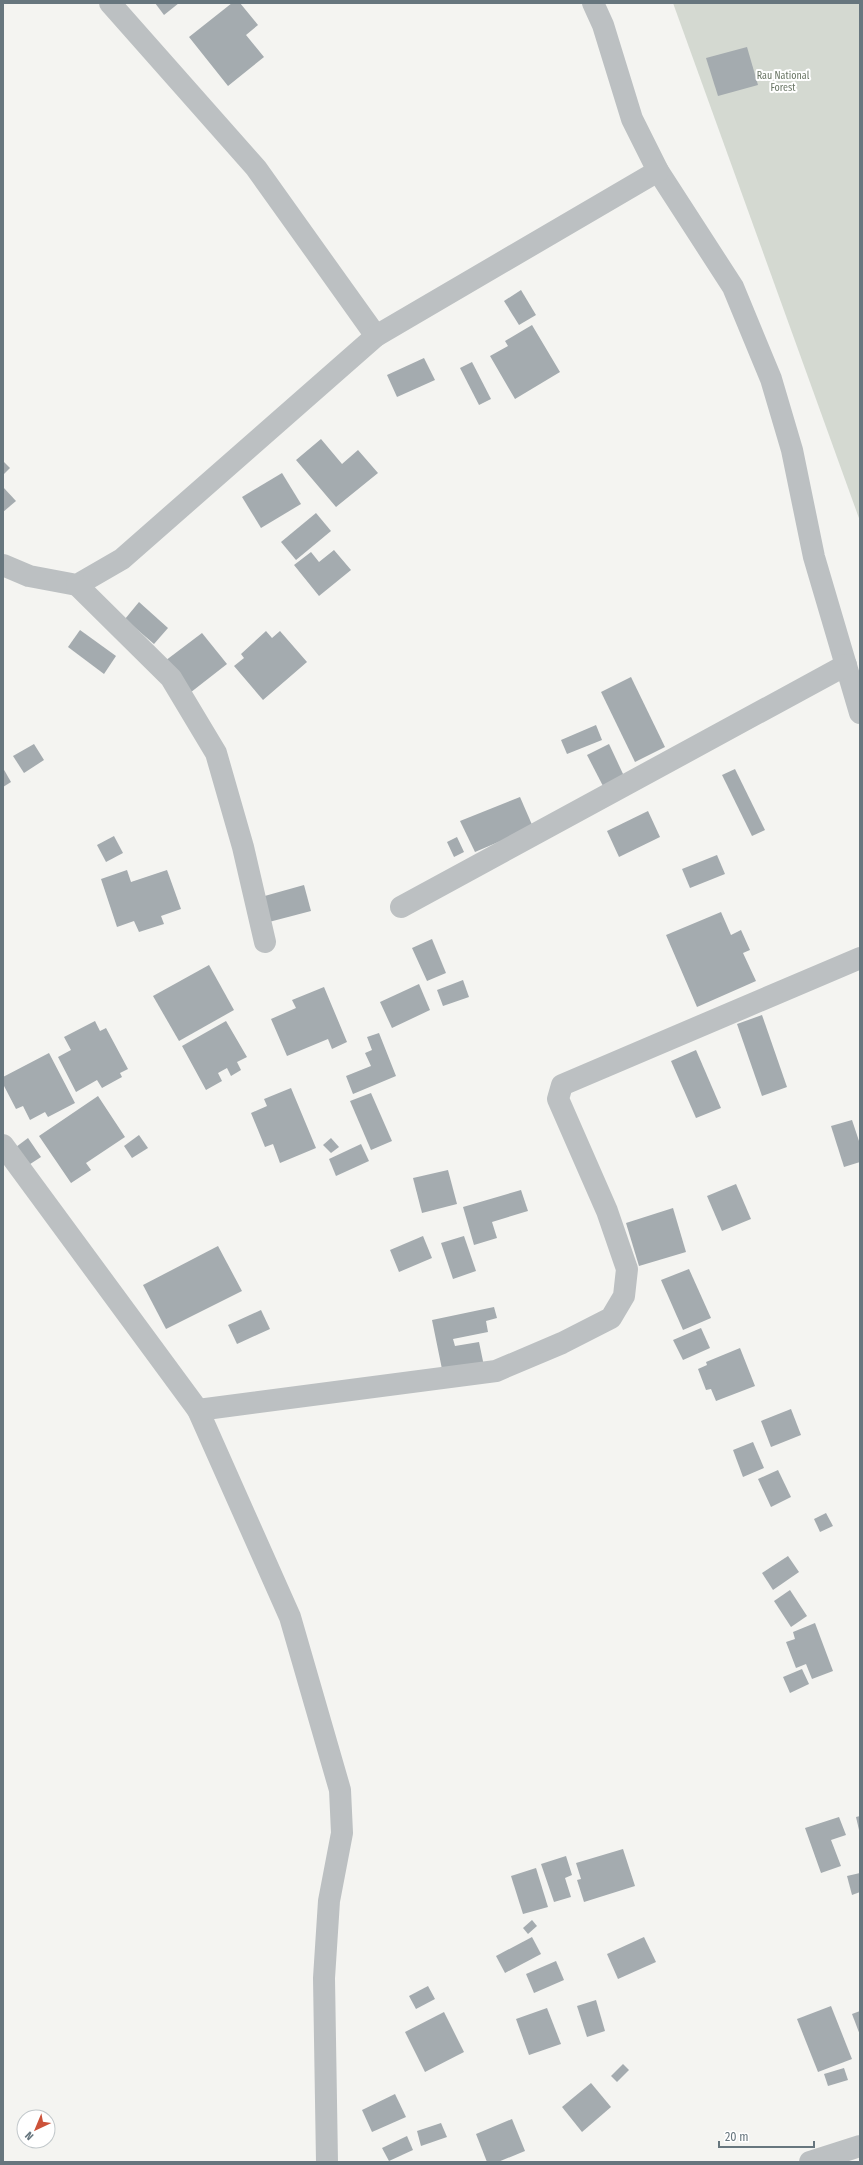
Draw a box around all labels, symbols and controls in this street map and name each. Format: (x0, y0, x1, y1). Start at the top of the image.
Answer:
park label: Rau National Forest (757, 70, 810, 94)
north arrow (16, 2109, 56, 2149)
scale bar (719, 2123, 814, 2149)
text: N (23, 2129, 36, 2143)
text: 20 m (725, 2130, 749, 2144)

